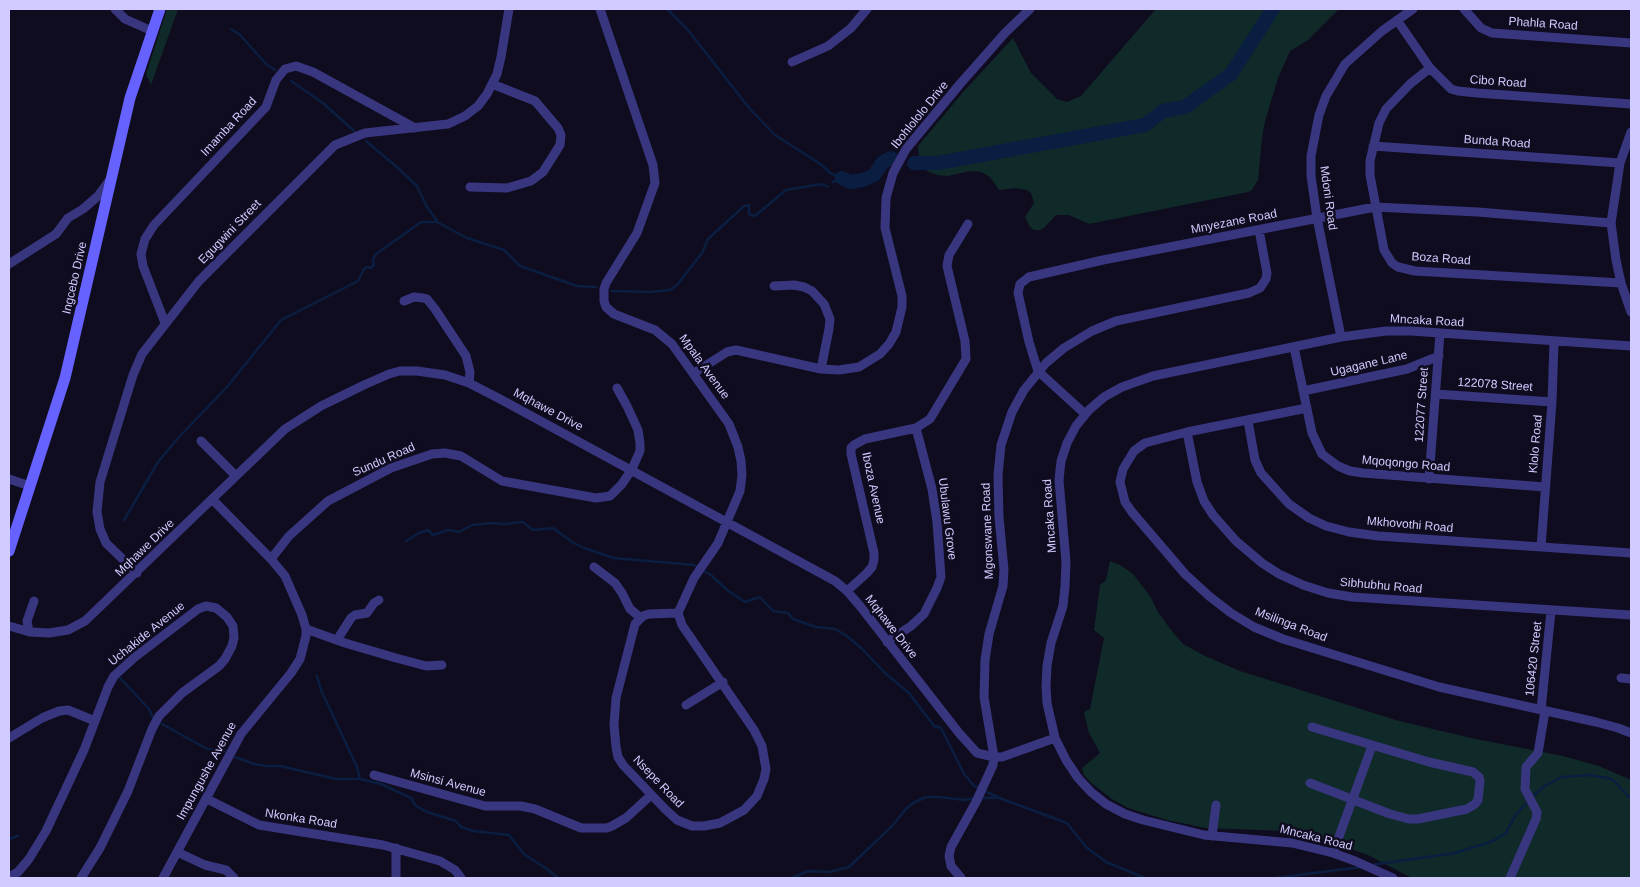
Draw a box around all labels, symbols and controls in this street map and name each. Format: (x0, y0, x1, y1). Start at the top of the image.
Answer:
street label: Phahla Road (1508, 14, 1578, 34)
street label: Cibo Road (1469, 73, 1527, 91)
street label: Ibohlololo Drive (888, 78, 952, 152)
street label: Imamba Road (198, 95, 260, 159)
street label: Bunda Road (1463, 132, 1531, 152)
street label: Mdoni Road (1316, 165, 1340, 231)
street label: Egugwini Street (196, 197, 264, 267)
street label: Mnyezane Road (1190, 207, 1278, 237)
street label: Ingcebo Drive (60, 240, 90, 316)
street label: Boza Road (1411, 250, 1471, 268)
street label: Mncaka Road (1390, 312, 1464, 330)
street label: Mpala Avenue (676, 332, 732, 402)
street label: Ugagane Lane (1329, 348, 1409, 380)
street label: 122077 Street (1412, 367, 1432, 443)
street label: 122078 Street (1457, 375, 1533, 395)
street label: Mqhawe Drive (511, 386, 585, 434)
street label: Klolo Road (1526, 414, 1546, 474)
street label: Sundu Road (351, 440, 417, 480)
street label: Iboza Avenue (858, 451, 888, 525)
street label: Mqoqongo Road (1361, 453, 1451, 475)
street label: Ubulawu Grove (935, 477, 959, 561)
street label: Mncaka Road (1040, 479, 1060, 553)
street label: Mgonswane Road (979, 482, 997, 580)
street label: Mkhovothi Road (1366, 514, 1454, 536)
street label: Mqhawe Drive (112, 516, 178, 580)
street label: Sibhubhu Road (1339, 575, 1423, 597)
street label: Mqhawe Drive (862, 592, 920, 662)
street label: Uchakide Avenue (106, 599, 188, 669)
street label: Msilinga Road (1253, 605, 1329, 645)
street label: 106420 Street (1523, 621, 1545, 697)
street label: Impungushe Avenue (174, 719, 240, 823)
street label: Nsepe Road (630, 753, 686, 811)
street label: Msinsi Avenue (409, 766, 487, 800)
street label: Nkonka Road (264, 806, 338, 832)
street label: Mncaka Road (1278, 822, 1354, 854)

